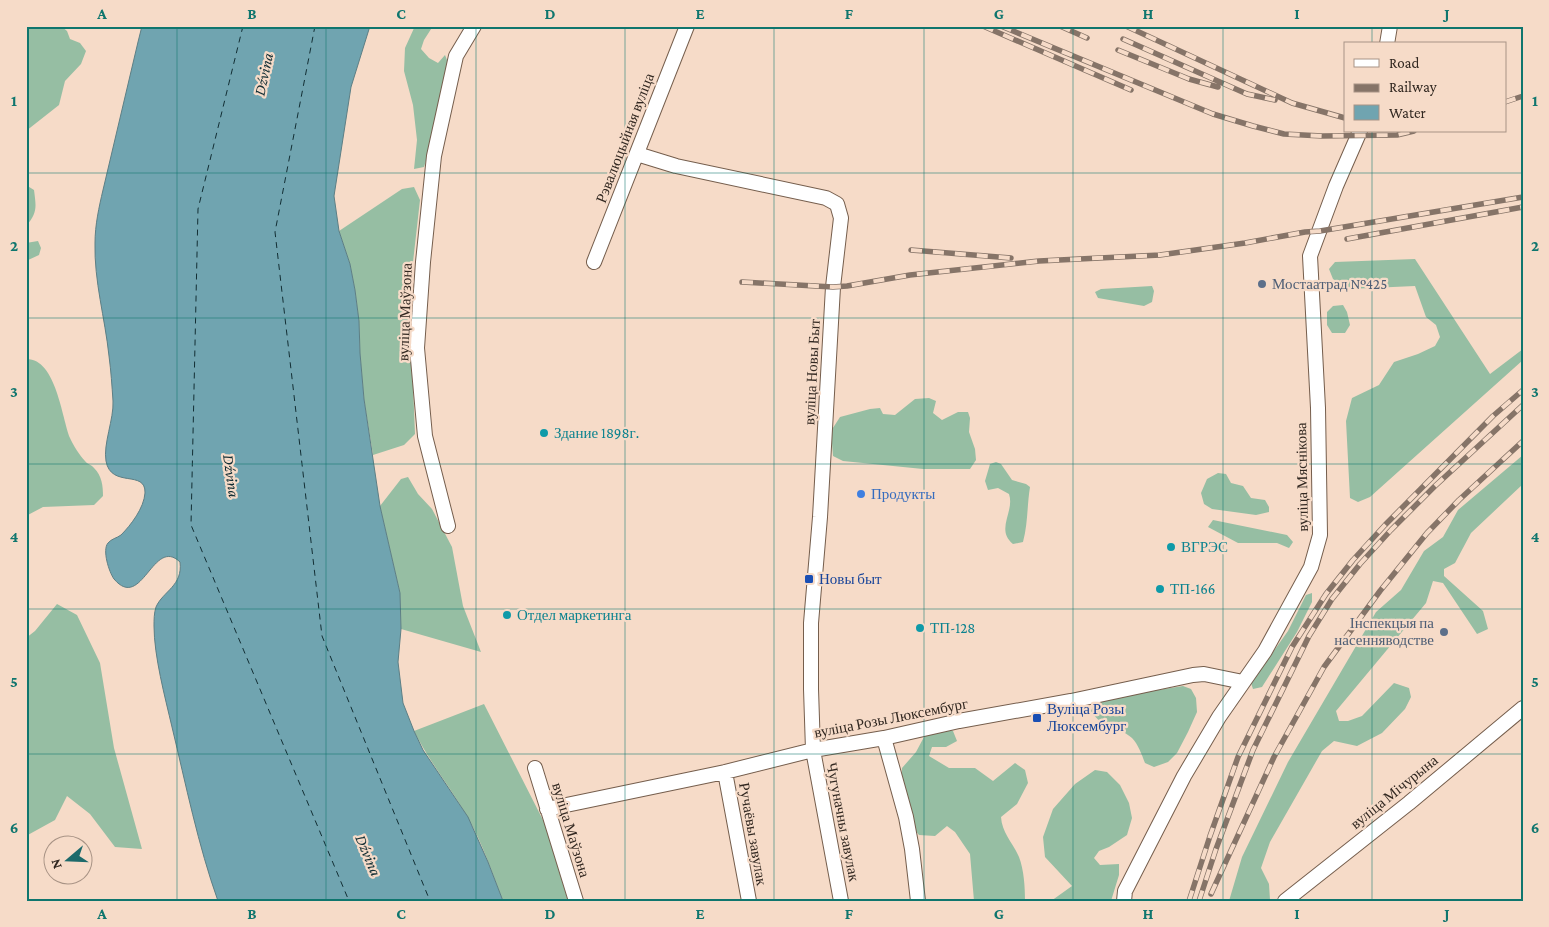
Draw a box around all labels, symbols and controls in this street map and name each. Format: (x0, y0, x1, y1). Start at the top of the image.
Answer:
text: A (96, 5, 107, 22)
text: B (247, 5, 257, 22)
text: C (396, 5, 406, 22)
text: D (544, 5, 556, 22)
text: E (695, 5, 705, 22)
text: F (845, 5, 854, 22)
text: G (994, 5, 1004, 22)
text: H (1143, 5, 1154, 22)
text: I (1294, 5, 1300, 22)
text: J (1442, 5, 1450, 22)
legend (1344, 42, 1506, 132)
water label: Dźvina (251, 51, 276, 97)
text: Road (1389, 55, 1420, 71)
street label: Рэвалюцыйная вуліца (593, 70, 657, 205)
text: Railway (1389, 79, 1437, 96)
text: 1 (11, 92, 17, 109)
text: 1 (1532, 92, 1538, 109)
text: Water (1389, 105, 1426, 121)
text: 2 (10, 237, 18, 254)
text: 2 (1531, 237, 1539, 254)
street label: вуліца Маўзона (395, 262, 415, 361)
place label: Мостаатрад №425 (1272, 276, 1387, 292)
marker: Мостаатрад №425 (1256, 278, 1268, 290)
street label: вуліца Новы Быт (801, 318, 823, 425)
text: 3 (10, 383, 18, 400)
text: 3 (1531, 383, 1539, 400)
street label: вуліца Мяснікова (1293, 422, 1311, 532)
place label: Здание 1898г. (554, 425, 639, 441)
marker: Здание 1898г. (538, 427, 550, 439)
water label: Dźvina (220, 453, 243, 499)
place label: Продукты (871, 486, 935, 502)
marker: Продукты (855, 488, 867, 500)
text: 4 (10, 528, 19, 545)
text: 4 (1531, 528, 1540, 545)
place label: ВГРЭС (1181, 539, 1228, 555)
marker: ВГРЭС (1165, 541, 1177, 553)
place label: Новы быт (819, 571, 882, 587)
marker: Новы быт (803, 573, 815, 585)
place label: ТП-166 (1170, 581, 1215, 597)
marker: ТП-166 (1154, 583, 1166, 595)
place label: Отдел маркетинга (517, 607, 632, 623)
marker: Отдел маркетинга (501, 609, 513, 621)
place label: Інспекцыя па насенняводстве (1334, 615, 1434, 648)
place label: ТП-128 (930, 620, 975, 636)
marker: ТП-128 (914, 622, 926, 634)
marker: Інспекцыя па насенняводстве (1438, 626, 1450, 638)
text: 5 (10, 673, 18, 690)
text: 5 (1531, 673, 1539, 690)
street label: вуліца Розы Люксембург (813, 695, 969, 741)
place label: Вуліца Розы Люксембург (1047, 701, 1127, 734)
marker: Вуліца Розы Люксембург (1031, 712, 1043, 724)
street label: вуліца Мічурына (1347, 752, 1441, 832)
street label: Чугуначны завулак (824, 761, 863, 884)
street label: вуліца Маўзона (549, 781, 593, 880)
street label: Ручаёвы завулак (736, 781, 770, 887)
text: 6 (10, 819, 18, 836)
text: 6 (1531, 819, 1539, 836)
water label: Dźvina (352, 832, 385, 879)
north arrow (42, 834, 92, 884)
text: N (46, 857, 65, 871)
text: A (96, 905, 107, 922)
text: B (247, 905, 257, 922)
text: C (396, 905, 406, 922)
text: D (544, 905, 556, 922)
text: E (695, 905, 705, 922)
text: F (845, 905, 854, 922)
text: G (994, 905, 1004, 922)
text: H (1143, 905, 1154, 922)
text: I (1294, 905, 1300, 922)
text: J (1442, 905, 1450, 922)

